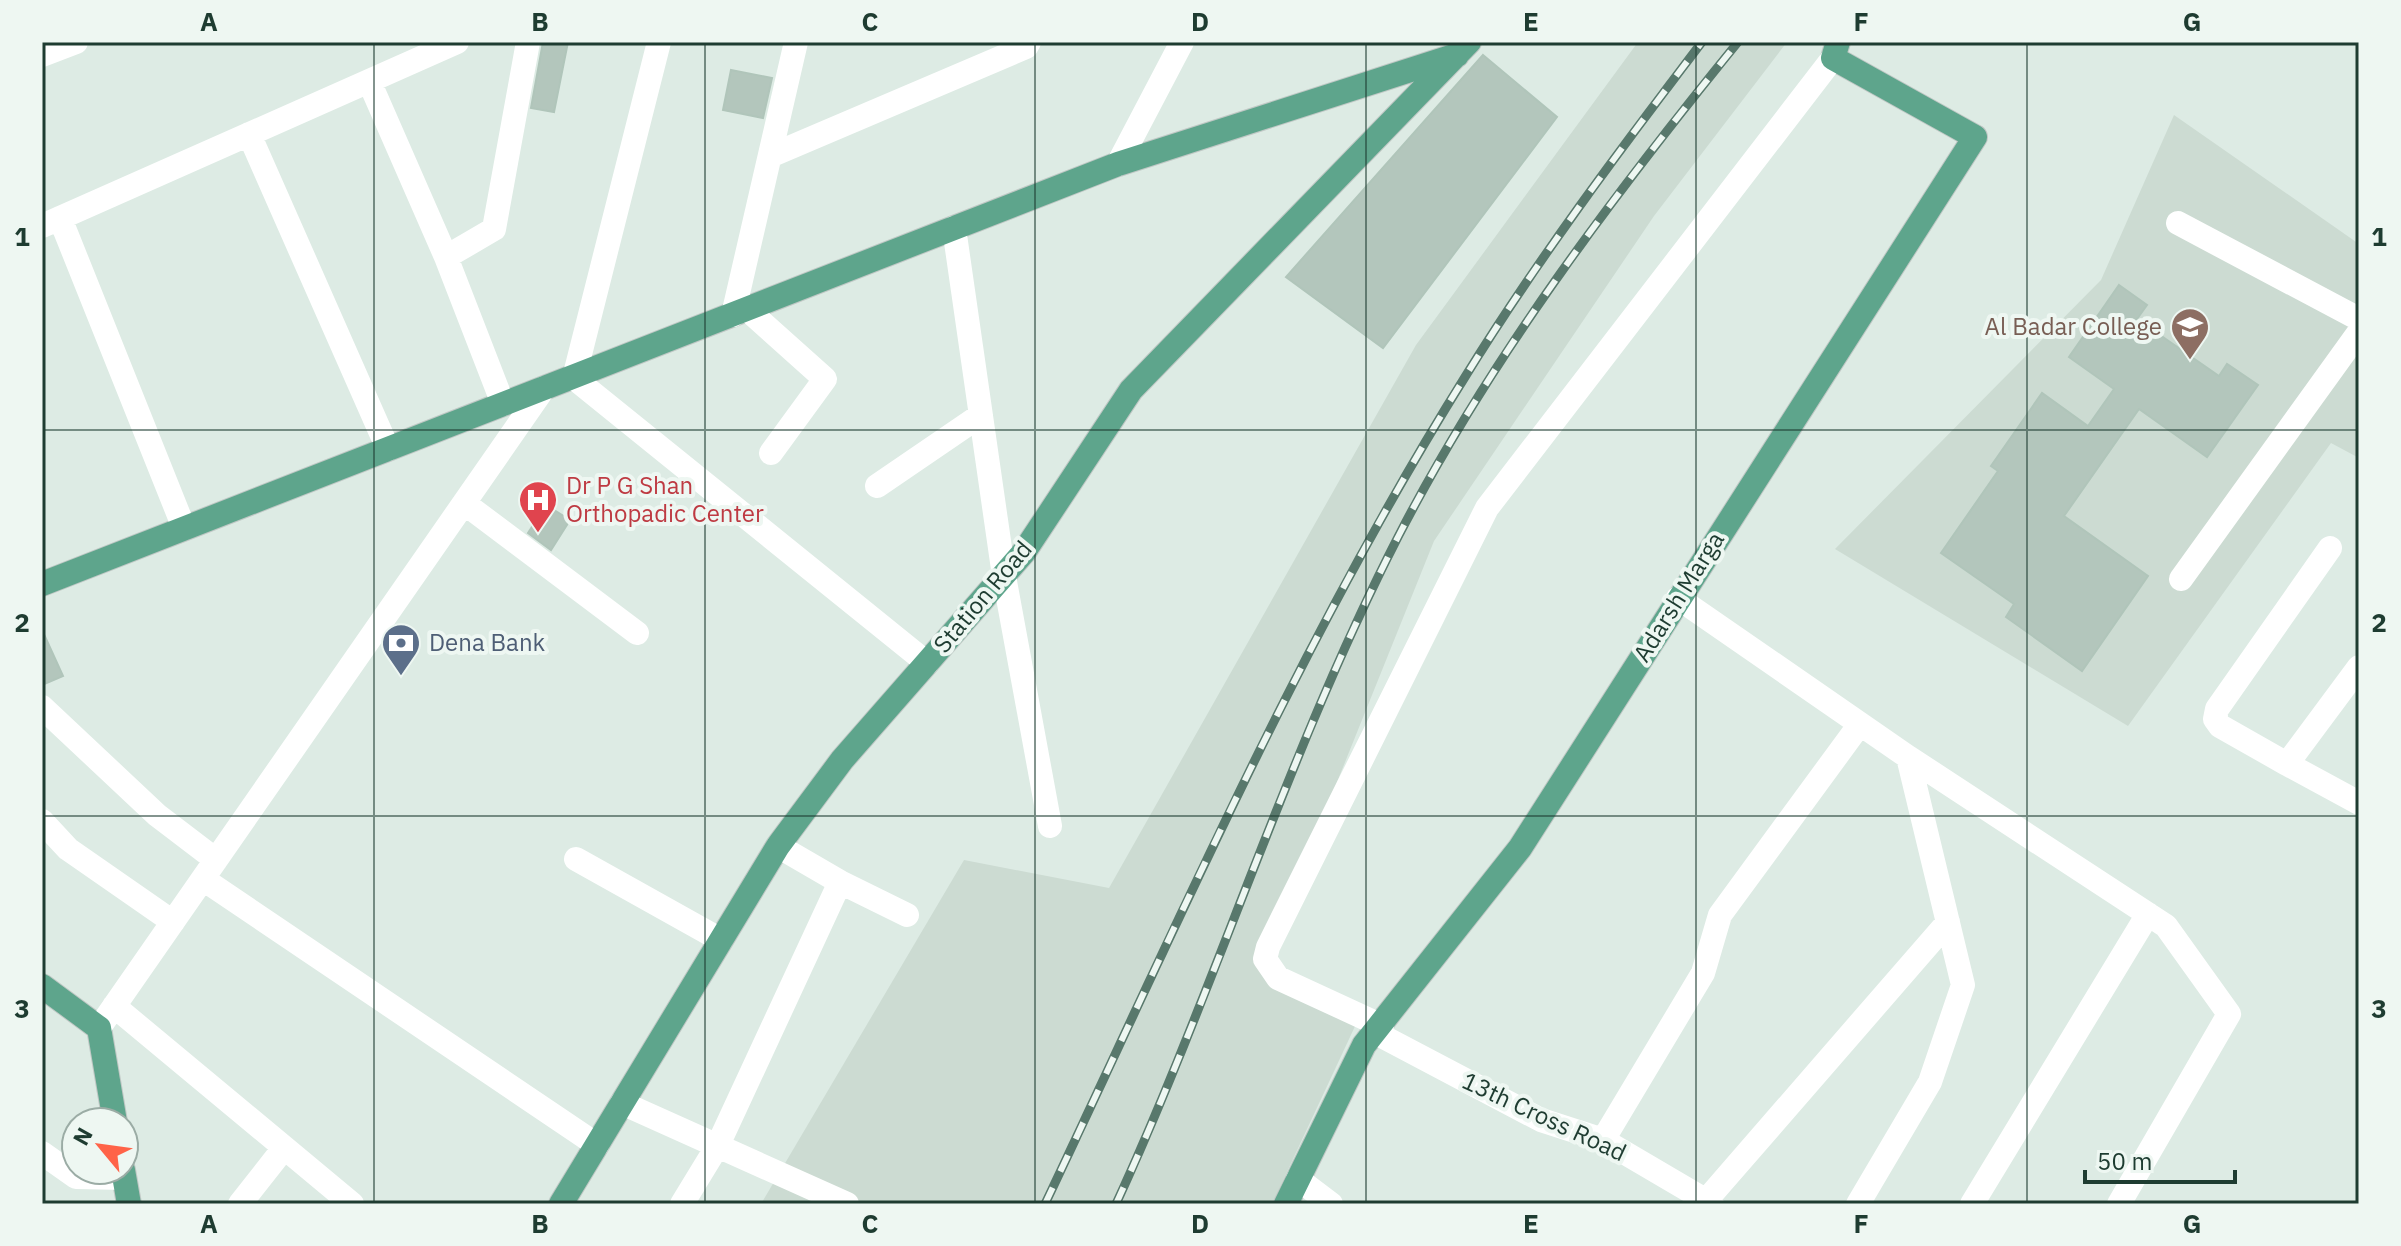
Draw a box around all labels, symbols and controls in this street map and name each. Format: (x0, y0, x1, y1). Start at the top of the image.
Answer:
text: A (200, 4, 218, 38)
text: B (531, 4, 549, 38)
text: C (862, 4, 879, 38)
text: D (1191, 4, 1209, 38)
text: E (1523, 4, 1539, 38)
text: F (1853, 4, 1869, 38)
text: G (2183, 4, 2201, 38)
text: 1 (14, 219, 30, 253)
text: 1 (2371, 219, 2387, 253)
school or university icon: Al Badar College (2169, 306, 2211, 361)
place label: Al Badar College (1985, 310, 2162, 342)
place label: Dr P G Shan Orthopadic Center (566, 469, 764, 529)
hospital icon: Dr P G Shan Orthopadic Center (517, 479, 559, 534)
street label: Adarsh Marga (1625, 525, 1731, 668)
street label: Station Road (926, 533, 1039, 659)
text: 2 (14, 605, 30, 639)
text: 2 (2371, 605, 2387, 639)
bank icon: Dena Bank (380, 622, 422, 677)
place label: Dena Bank (429, 626, 546, 658)
text: 3 (14, 991, 30, 1025)
text: 3 (2371, 991, 2387, 1025)
street label: 13th Cross Road (1457, 1064, 1632, 1168)
north arrow (60, 1106, 140, 1186)
text: N (66, 1122, 99, 1150)
scale bar (2085, 1134, 2235, 1184)
text: 50 m (2097, 1145, 2152, 1177)
text: A (200, 1206, 218, 1240)
text: B (531, 1206, 549, 1240)
text: C (862, 1206, 879, 1240)
text: D (1191, 1206, 1209, 1240)
text: E (1523, 1206, 1539, 1240)
text: F (1853, 1206, 1869, 1240)
text: G (2183, 1206, 2201, 1240)

